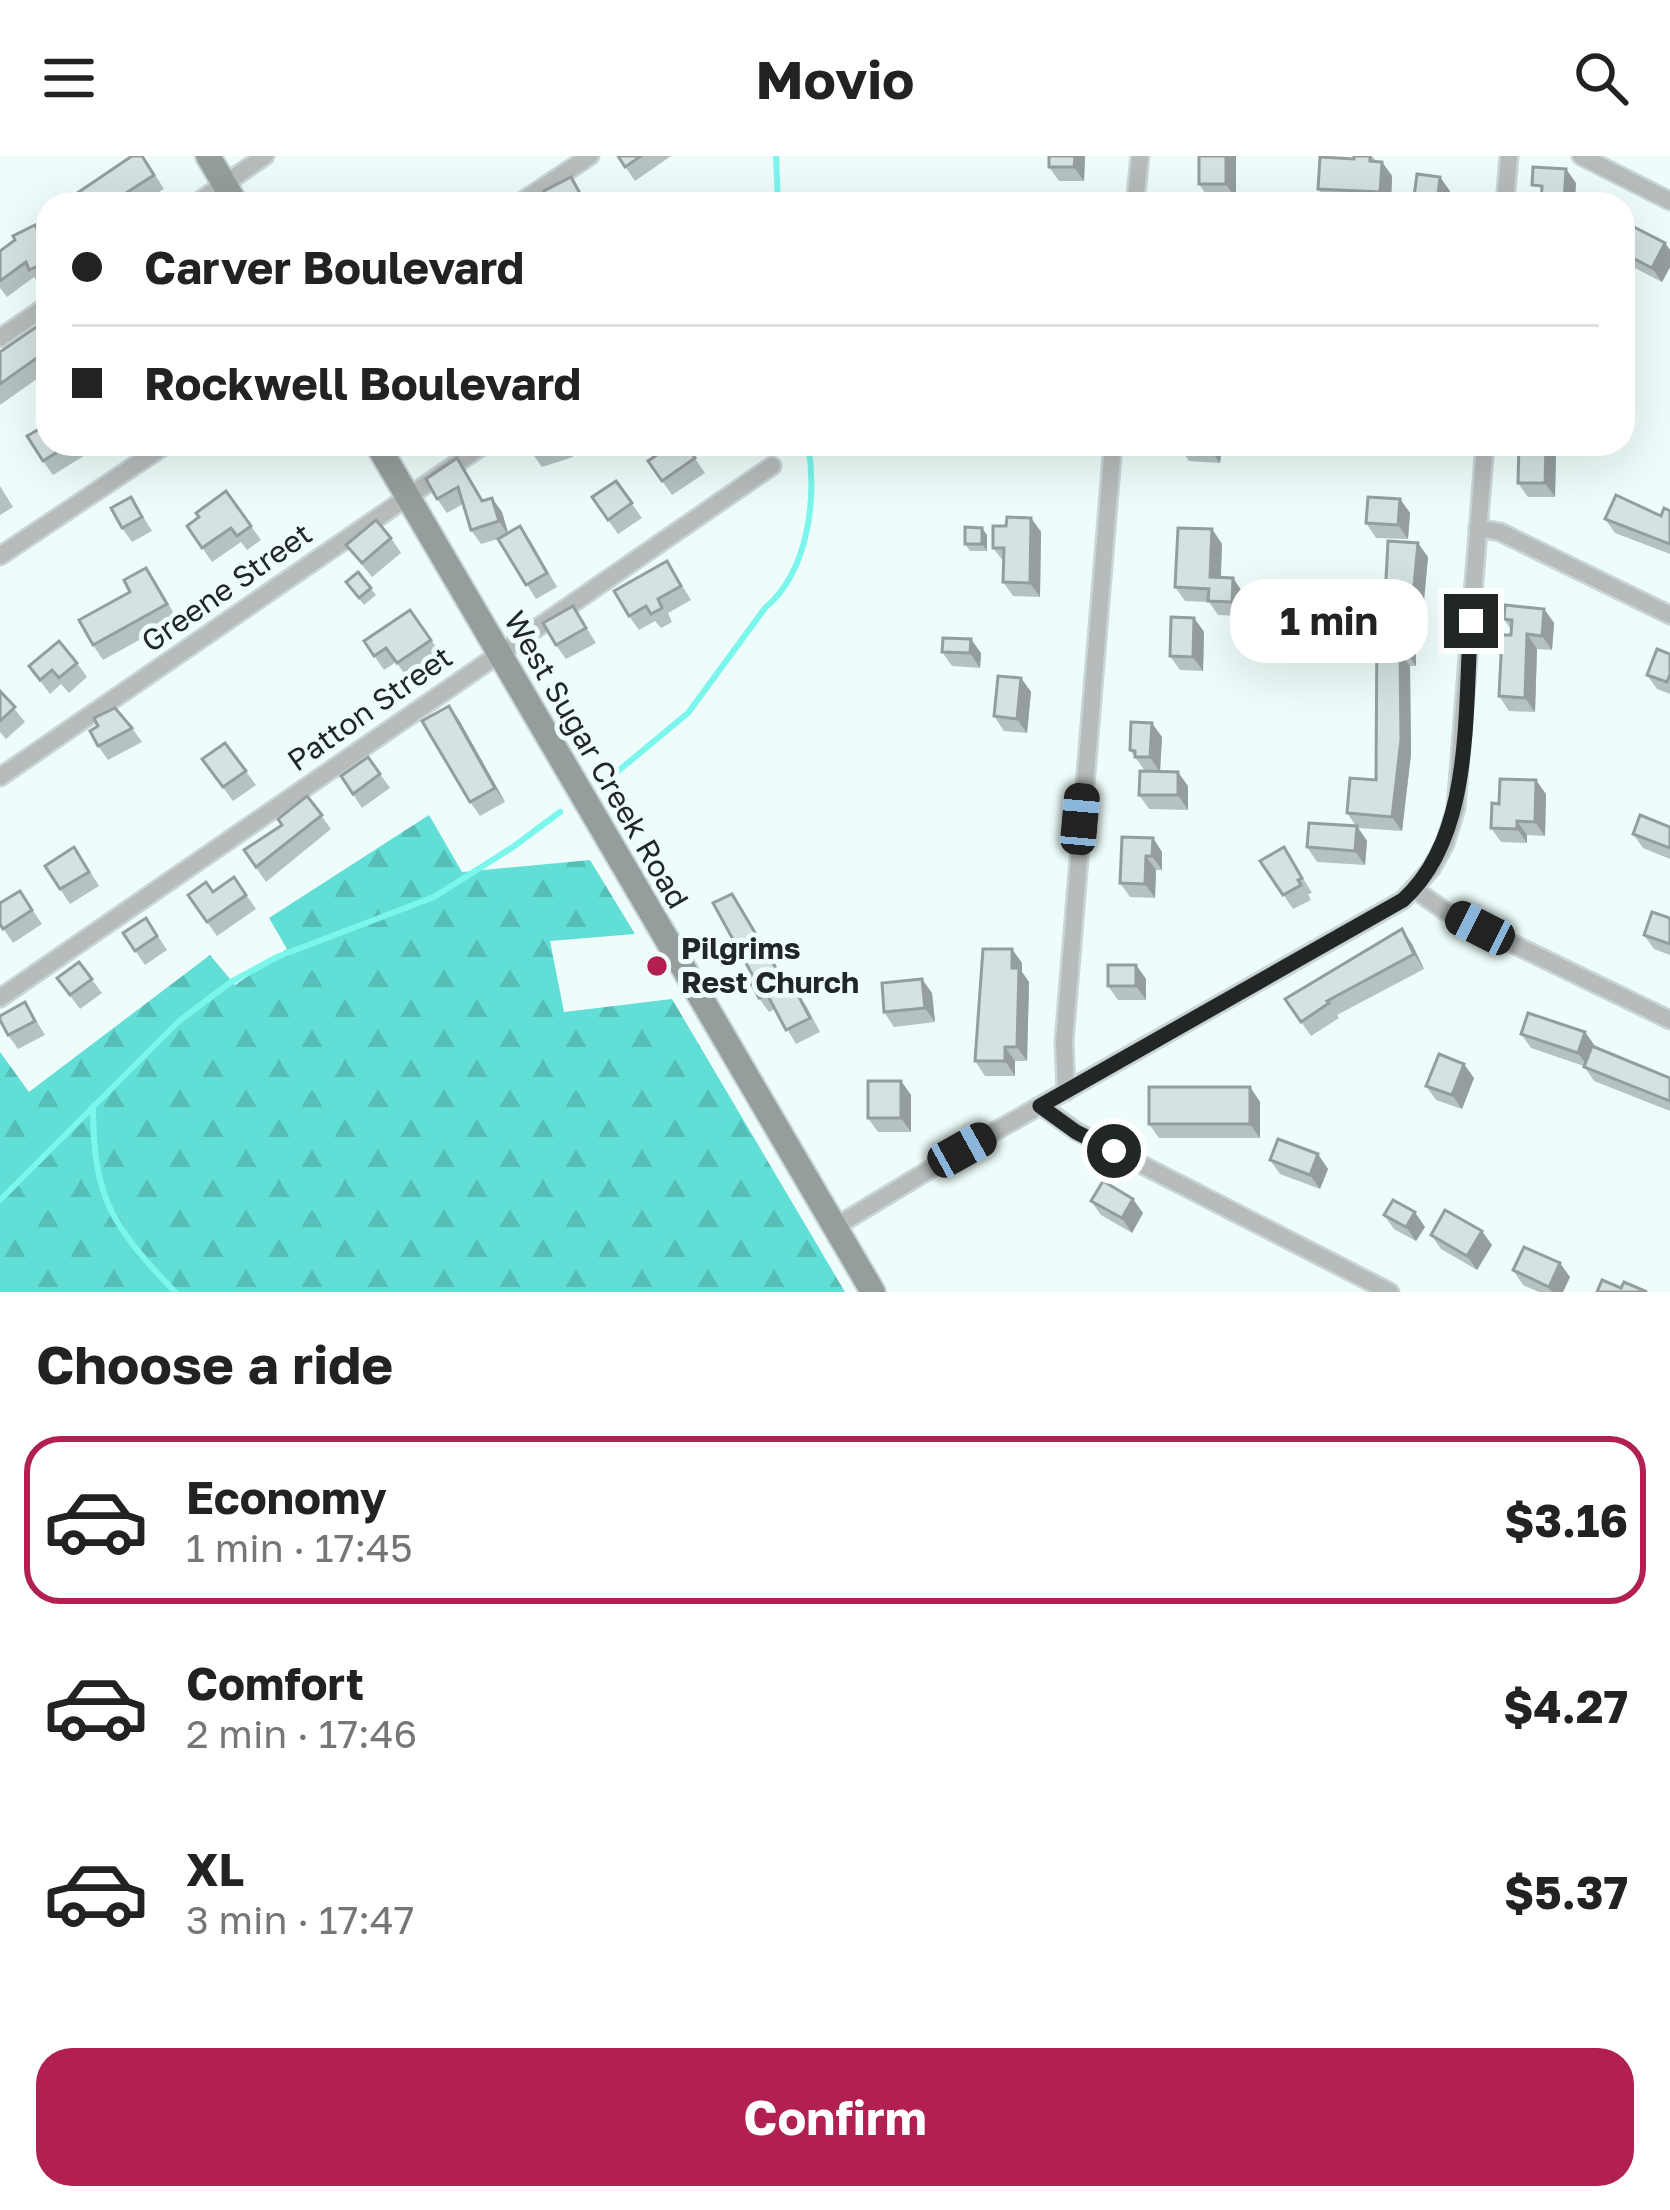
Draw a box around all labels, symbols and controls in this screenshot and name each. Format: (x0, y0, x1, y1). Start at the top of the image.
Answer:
icon: menu (36, 45, 102, 111)
icon: search (1568, 45, 1634, 111)
text: Movio (756, 46, 914, 111)
text: Carver Boulevard (144, 240, 524, 294)
text: Rockwell Boulevard (144, 356, 581, 410)
street label: Greene Street (134, 515, 318, 659)
callout: 1 min (1231, 579, 1429, 663)
route end (1444, 594, 1498, 648)
text: 1 min (1280, 597, 1378, 644)
street label: West Sugar Creek Road (497, 605, 697, 914)
street label: Patton Street (280, 638, 459, 778)
car (1059, 782, 1101, 856)
car (1440, 896, 1520, 960)
place label: Pilgrims Rest Church (681, 930, 859, 1000)
marker: Pilgrims Rest Church (644, 953, 670, 979)
car (922, 1117, 1002, 1183)
route start (1087, 1124, 1141, 1178)
text: Choose a ride (36, 1331, 393, 1396)
icon: car (42, 1466, 150, 1574)
text: Economy (186, 1470, 387, 1524)
text: $3.16 (1504, 1493, 1628, 1547)
text: 1 min · 17:45 (186, 1524, 413, 1571)
icon: car (42, 1652, 150, 1760)
text: Comfort (186, 1656, 364, 1710)
text: $4.27 (1503, 1679, 1628, 1733)
text: 2 min · 17:46 (186, 1710, 417, 1757)
icon: car (42, 1838, 150, 1946)
text: XL (186, 1842, 244, 1896)
text: $5.37 (1504, 1865, 1628, 1919)
text: 3 min · 17:47 (186, 1896, 414, 1943)
button: Confirm (36, 2048, 1634, 2186)

